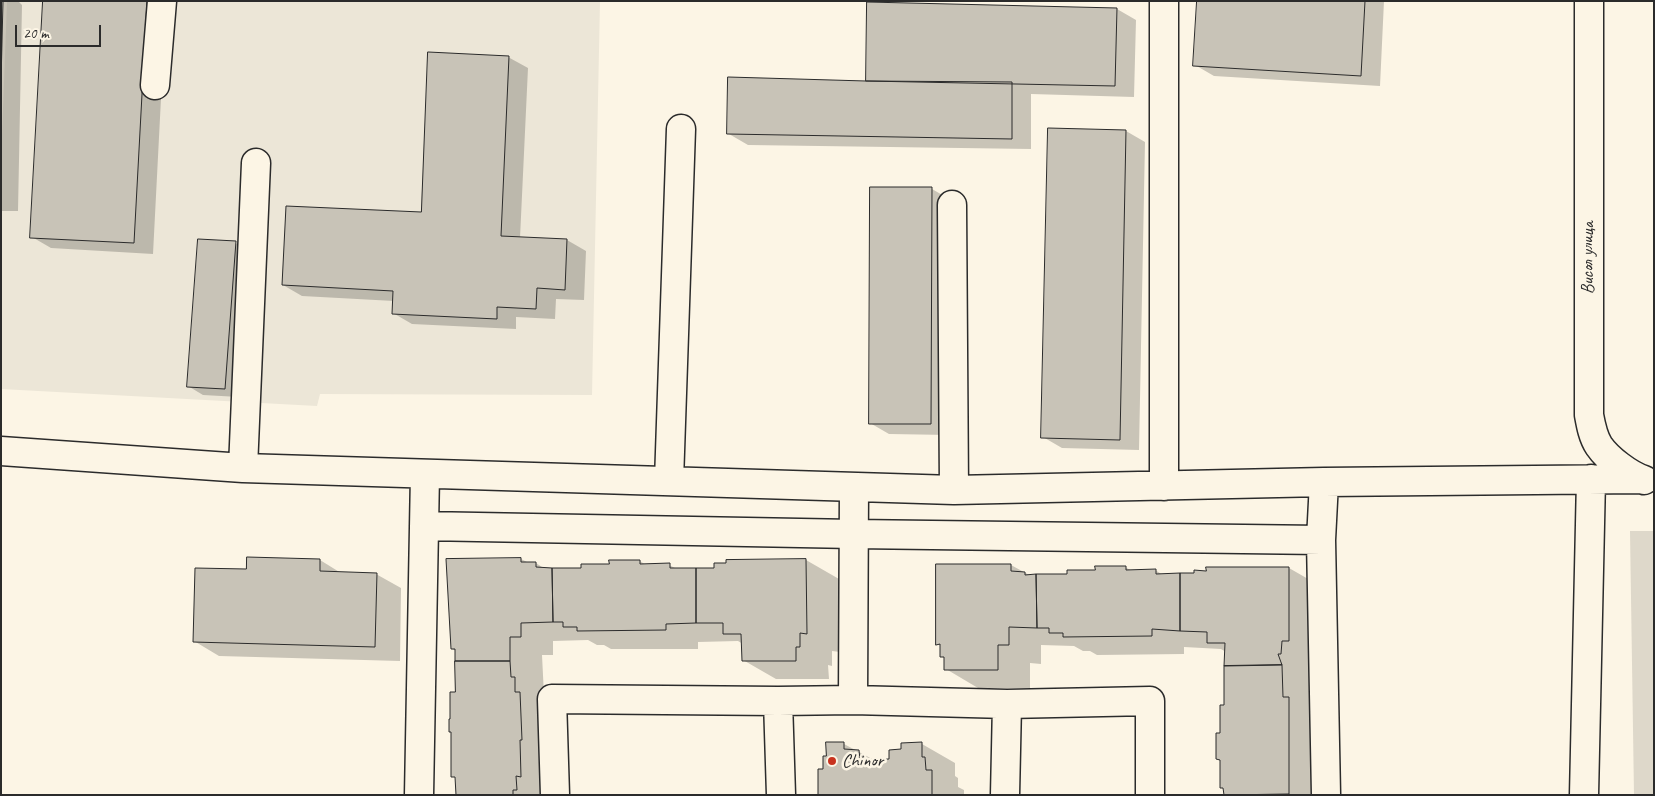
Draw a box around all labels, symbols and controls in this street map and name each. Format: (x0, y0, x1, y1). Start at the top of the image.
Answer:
scale bar (18, 15, 104, 47)
text: 20 m (23, 24, 49, 43)
street label: Висол улица (1577, 222, 1599, 294)
place label: Chinor (842, 750, 883, 772)
marker: Chinor (826, 755, 838, 767)

